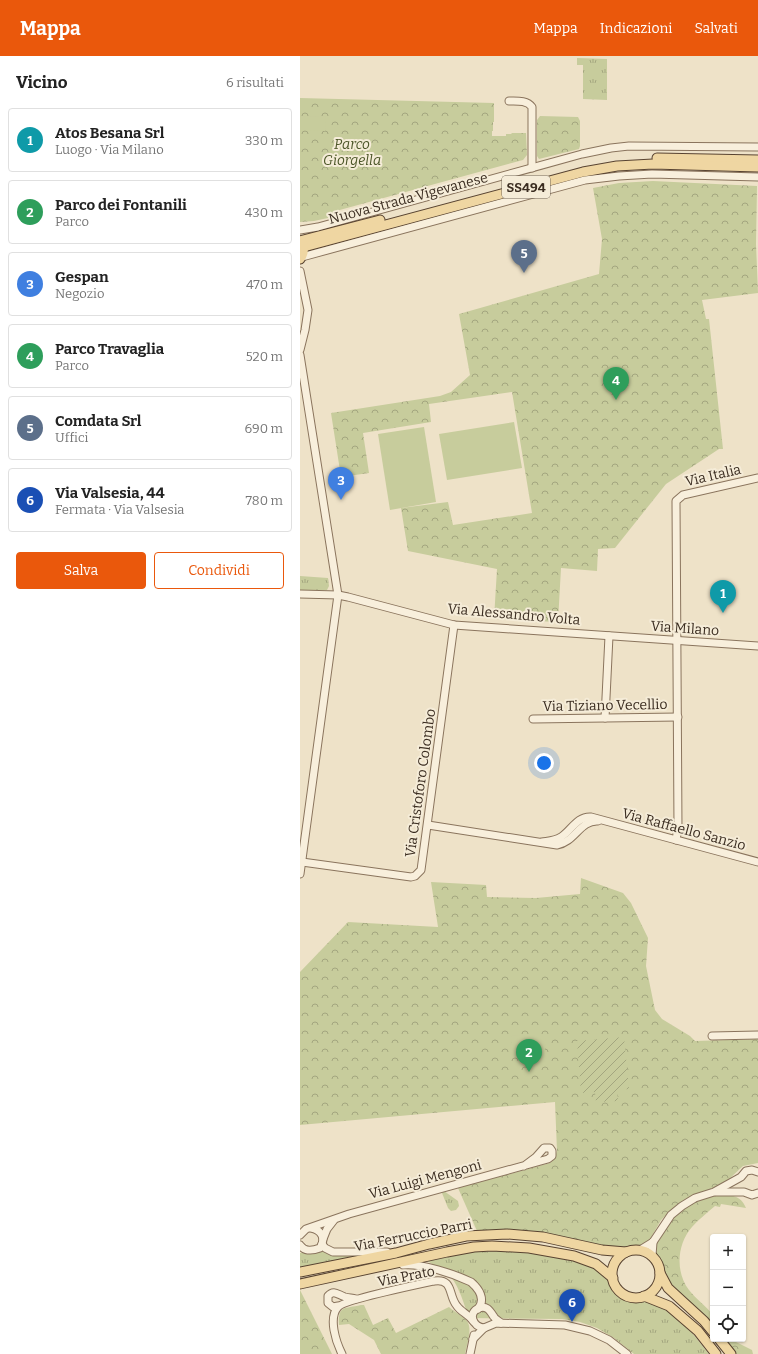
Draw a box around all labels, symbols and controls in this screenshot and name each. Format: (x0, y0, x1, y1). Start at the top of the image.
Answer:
text: Mappa (20, 17, 81, 40)
text: Mappa (533, 20, 578, 37)
text: Indicazioni (600, 20, 672, 37)
text: Salvati (694, 20, 738, 37)
text: Vicino (16, 72, 68, 93)
text: 6 risultati (226, 75, 284, 90)
text: Atos Besana Srl (55, 124, 164, 142)
text: 1 (27, 133, 33, 148)
text: 330 m (245, 133, 283, 148)
park label: Parco Giorgella (323, 136, 381, 169)
text: Luogo · Via Milano (55, 142, 164, 157)
street label: Nuova Strada Vigevanese (327, 169, 490, 228)
road number: SS494 (502, 176, 550, 198)
text: Parco dei Fontanili (55, 196, 187, 214)
text: 2 (26, 205, 34, 220)
text: 430 m (245, 205, 283, 220)
text: Parco (55, 214, 89, 229)
pin: 5 (511, 240, 537, 273)
text: Gespan (55, 268, 109, 286)
text: 3 (26, 277, 34, 292)
text: 470 m (246, 277, 283, 292)
text: Negozio (55, 286, 104, 301)
text: Parco Travaglia (55, 340, 164, 358)
text: 4 (26, 349, 34, 364)
text: 520 m (246, 349, 283, 364)
text: Parco (55, 358, 89, 373)
pin: 4 (603, 367, 629, 400)
text: Comdata Srl (55, 412, 142, 430)
text: 5 (26, 421, 34, 436)
text: 690 m (244, 421, 283, 436)
text: Uffici (55, 430, 88, 445)
street label: Via Italia (684, 461, 743, 490)
pin: 3 (328, 467, 354, 500)
text: Via Valsesia, 44 (55, 484, 165, 502)
text: 6 (26, 493, 34, 508)
text: 780 m (246, 493, 283, 508)
text: Fermata · Via Valsesia (55, 502, 185, 517)
button: Salva (16, 552, 146, 589)
button: Condividi (154, 552, 284, 589)
pin: 1 (710, 580, 736, 613)
street label: Via Alessandro Volta (447, 600, 581, 629)
street label: Via Milano (650, 618, 720, 639)
street label: Via Tiziano Vecellio (542, 696, 668, 715)
street label: Via Cristoforo Colombo (402, 708, 439, 858)
your location (534, 753, 554, 773)
street label: Via Raffaello Sanzio (620, 805, 748, 854)
pin: 2 (516, 1039, 542, 1072)
street label: Via Luigi Mengoni (367, 1156, 483, 1203)
street label: Via Ferruccio Parri (353, 1216, 474, 1255)
map controls (710, 1234, 746, 1342)
button: + (710, 1234, 746, 1270)
street label: Via Prato (376, 1263, 436, 1290)
button: − (710, 1270, 746, 1306)
pin: 6 (559, 1289, 585, 1322)
button: locate (710, 1306, 746, 1342)

